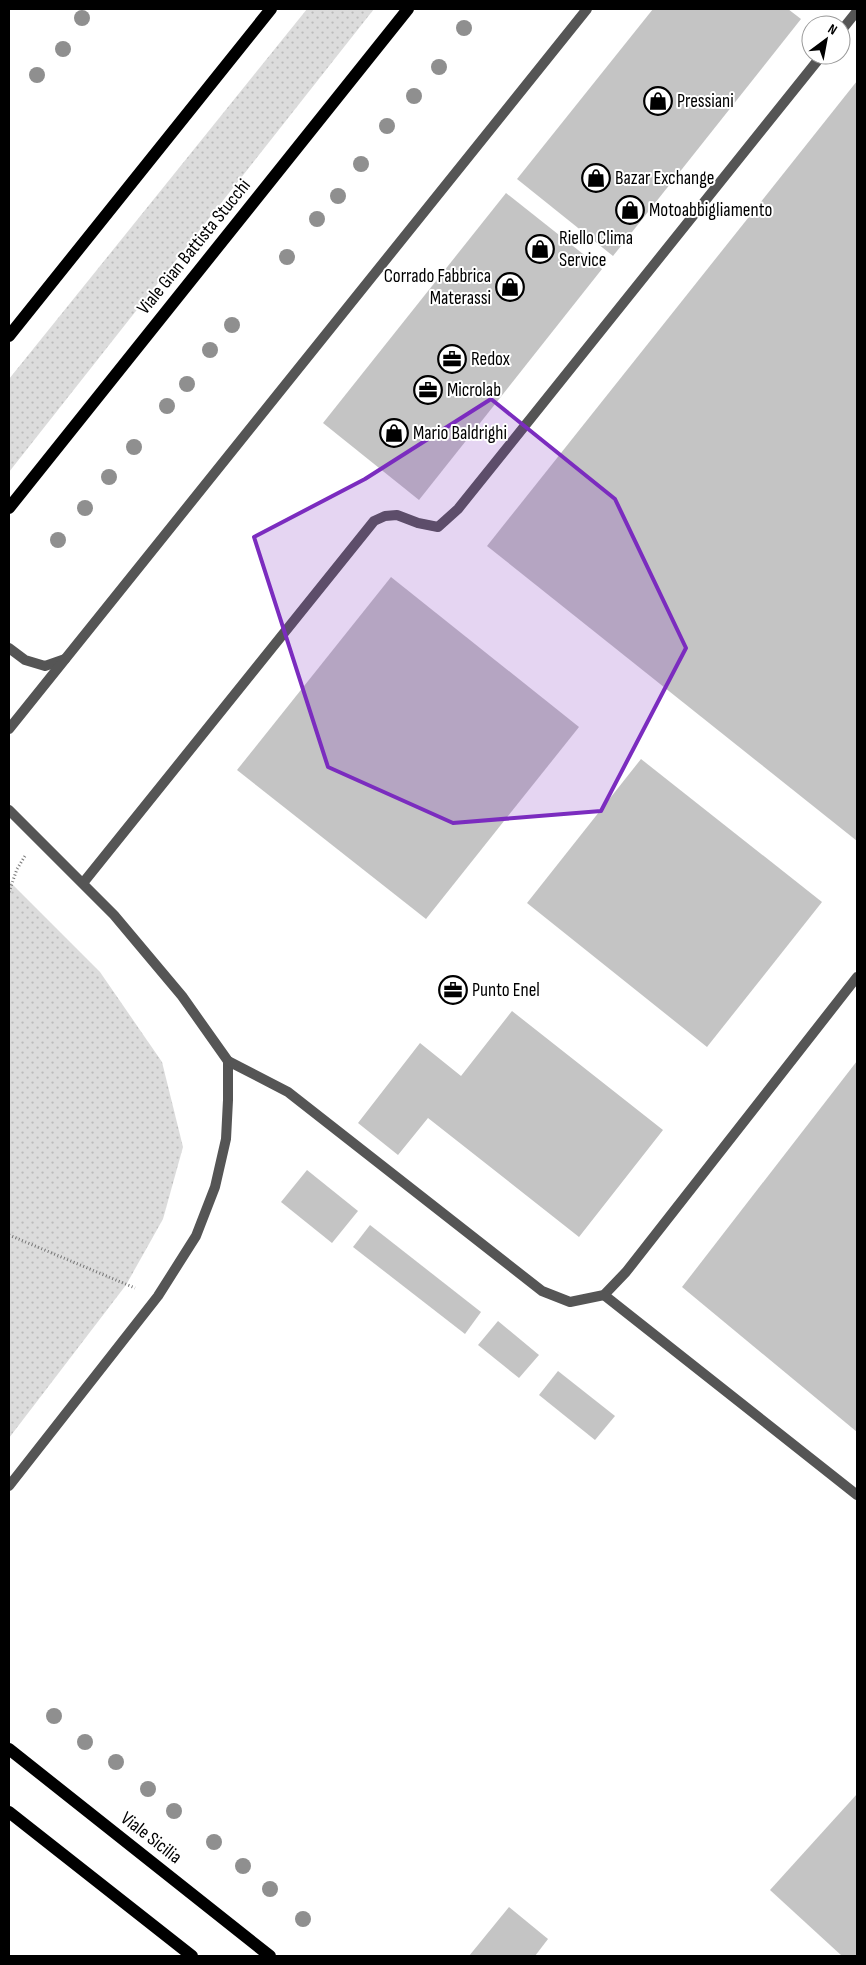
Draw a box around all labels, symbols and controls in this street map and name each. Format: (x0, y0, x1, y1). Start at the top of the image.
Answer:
north arrow (801, 15, 851, 65)
text: N (825, 20, 840, 39)
shop icon: Pressiani (643, 86, 673, 116)
place label: Pressiani (677, 90, 734, 113)
shop icon: Bazar Exchange (581, 163, 611, 193)
place label: Bazar Exchange (615, 167, 714, 190)
street label: Viale Gian Battista Stucchi (132, 175, 256, 319)
shop icon: Motoabbigliamento (615, 195, 645, 225)
place label: Motoabbigliamento (649, 199, 772, 222)
place label: Riello Clima Service (559, 227, 633, 272)
shop icon: Riello Clima Service (525, 234, 555, 264)
place label: Corrado Fabbrica Materassi (384, 265, 491, 310)
shop icon: Corrado Fabbrica Materassi (495, 272, 525, 302)
office icon: Redox (437, 344, 467, 374)
place label: Redox (471, 348, 510, 371)
office icon: Microlab (413, 375, 443, 405)
place label: Microlab (447, 379, 501, 402)
shop icon: Mario Baldrighi (379, 418, 409, 448)
place label: Mario Baldrighi (413, 422, 507, 445)
office icon: Punto Enel (438, 975, 468, 1005)
place label: Punto Enel (472, 979, 540, 1002)
street label: Viale Sicilia (116, 1807, 186, 1869)

